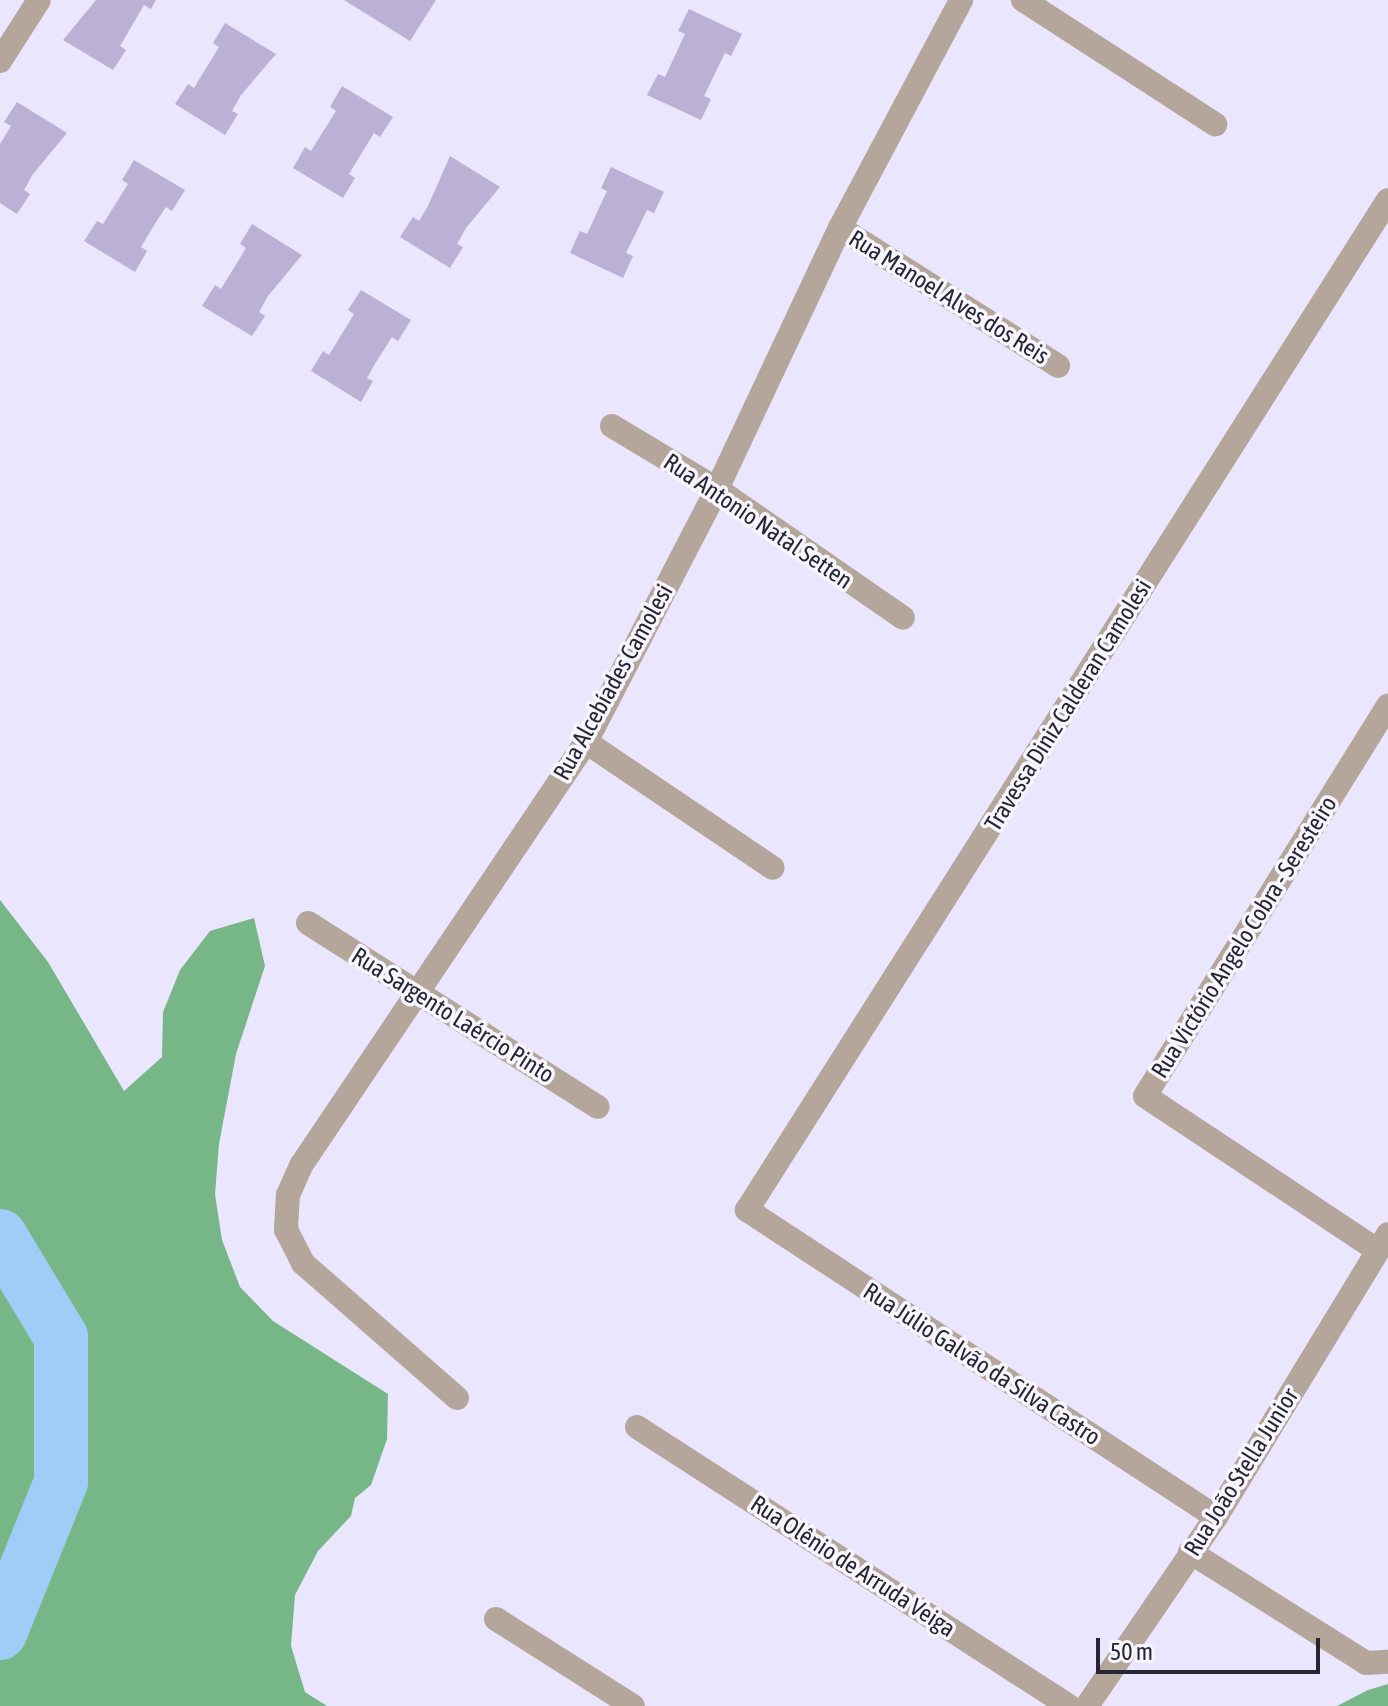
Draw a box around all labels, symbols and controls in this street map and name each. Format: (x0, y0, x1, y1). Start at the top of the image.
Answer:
street label: Rua Manoel Alves dos Reis (844, 224, 1054, 370)
street label: Rua Antonio Natal Setten (658, 447, 858, 595)
street label: Travessa Diniz Calderan Camolesi (979, 574, 1157, 836)
street label: Rua Alcebíades Camolesi (547, 579, 679, 785)
street label: Rua Victório Angelo Cobra - Seresteiro (1145, 791, 1343, 1083)
street label: Rua Sargento Laércio Pinto (347, 941, 559, 1089)
street label: Rua Júlio Galvão da Silva Castro (858, 1277, 1106, 1451)
street label: Rua João Stella Junior (1178, 1383, 1304, 1561)
street label: Rua Olênio de Arruda Veiga (745, 1489, 961, 1643)
scale bar (1100, 1622, 1324, 1672)
text: 50 m (1110, 1638, 1153, 1665)

